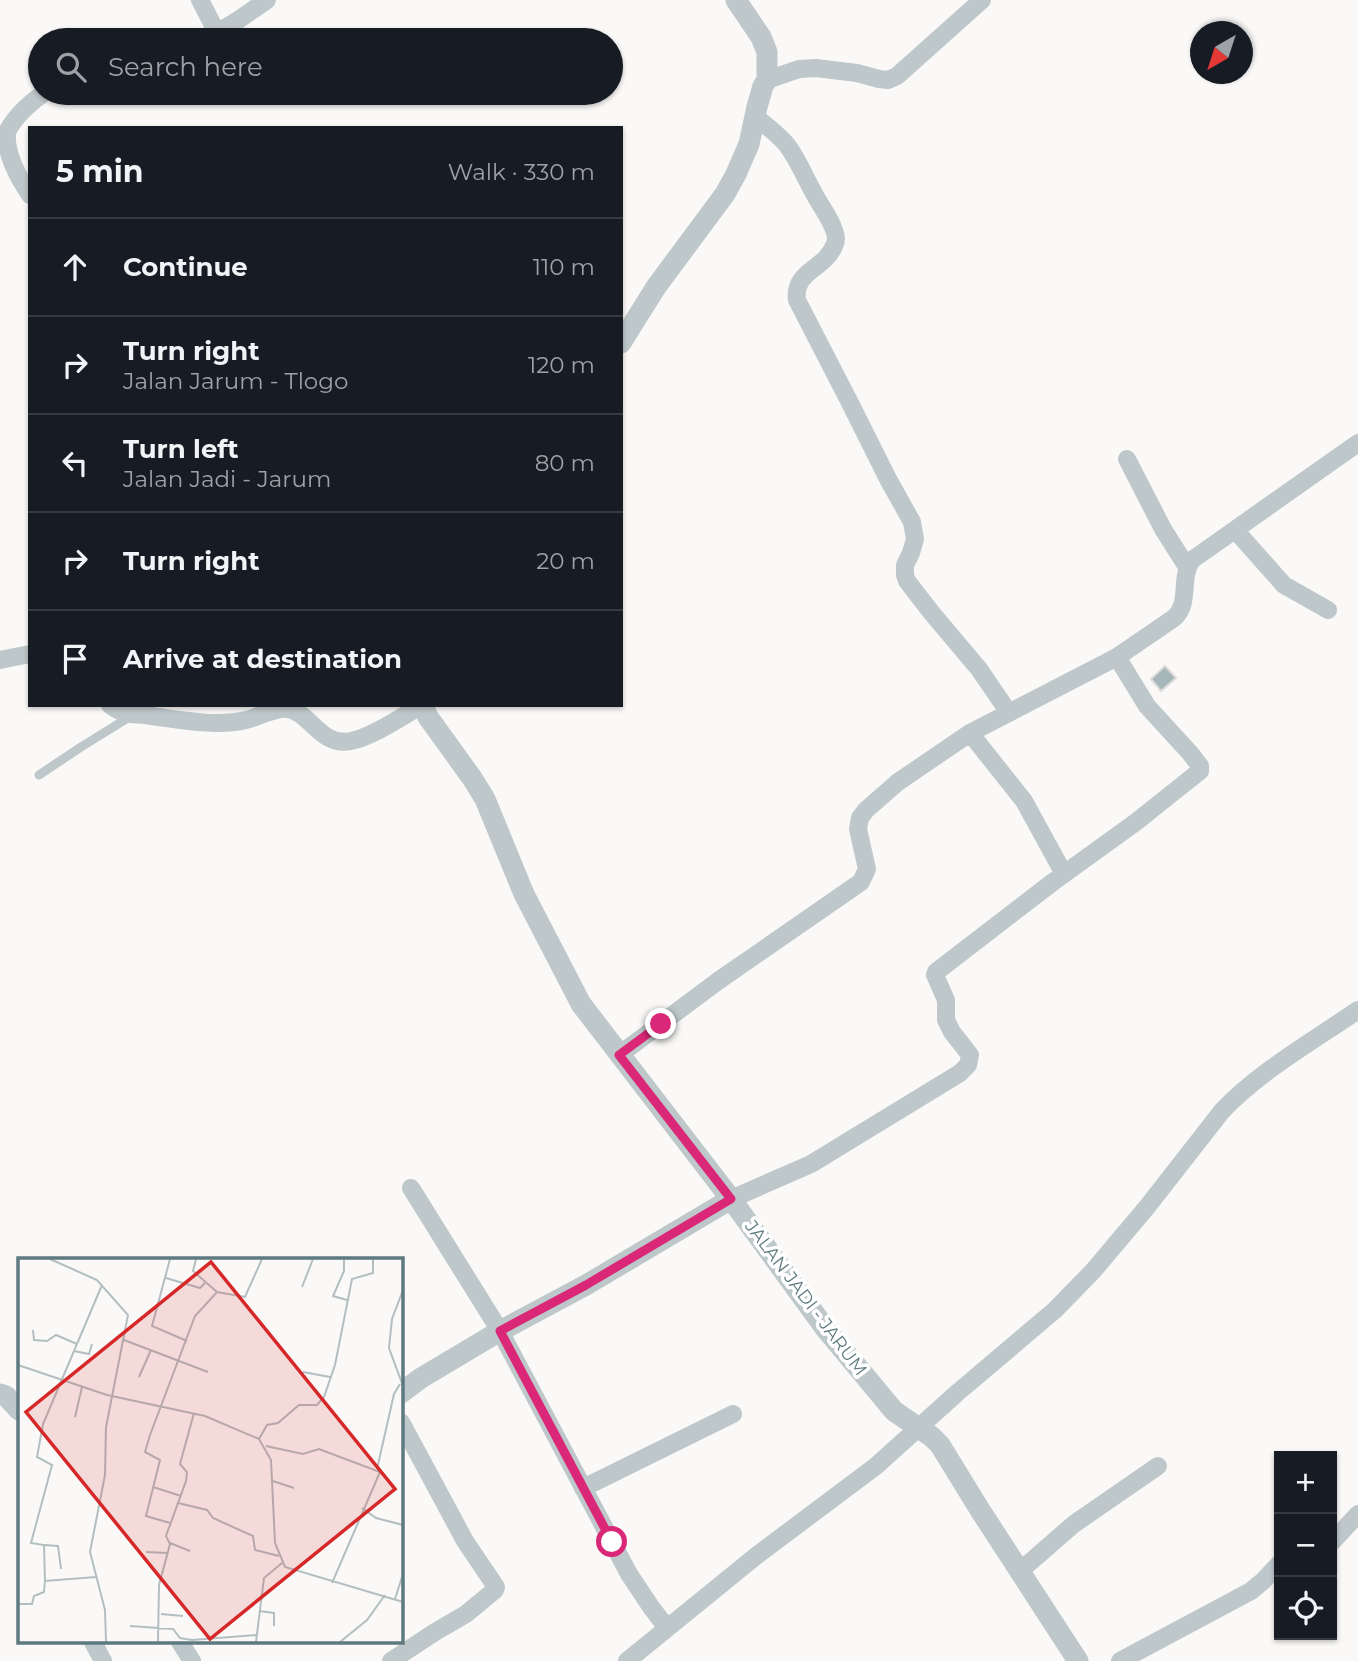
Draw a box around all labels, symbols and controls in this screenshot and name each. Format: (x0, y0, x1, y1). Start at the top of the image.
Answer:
north arrow (1190, 21, 1253, 84)
search box (28, 28, 623, 105)
icon: search (52, 48, 90, 86)
text: Search here (108, 51, 263, 83)
text: 5 min (56, 153, 144, 190)
text: Walk · 330 m (448, 158, 595, 186)
icon: ahead (56, 248, 94, 286)
text: Continue (123, 251, 248, 283)
text: 110 m (533, 253, 595, 281)
text: Turn right (123, 335, 259, 367)
icon: right (56, 346, 94, 384)
text: 120 m (528, 351, 595, 379)
text: Jalan Jarum - Tlogo (123, 367, 348, 395)
text: Turn left (123, 433, 239, 465)
icon: left (56, 444, 94, 482)
text: 80 m (535, 449, 595, 477)
text: Jalan Jadi - Jarum (123, 465, 331, 493)
icon: right (56, 542, 94, 580)
text: Turn right (123, 545, 259, 577)
text: 20 m (536, 547, 595, 575)
icon: arrive (56, 640, 94, 678)
text: Arrive at destination (123, 643, 402, 675)
route end (645, 1008, 676, 1039)
street label: JALAN JADI - JARUM (740, 1215, 872, 1380)
inset map (18, 1258, 402, 1644)
map controls (1274, 1451, 1337, 1640)
button: + (1274, 1451, 1337, 1514)
button: − (1274, 1514, 1337, 1577)
route start (596, 1526, 627, 1557)
button: locate (1274, 1577, 1337, 1640)

